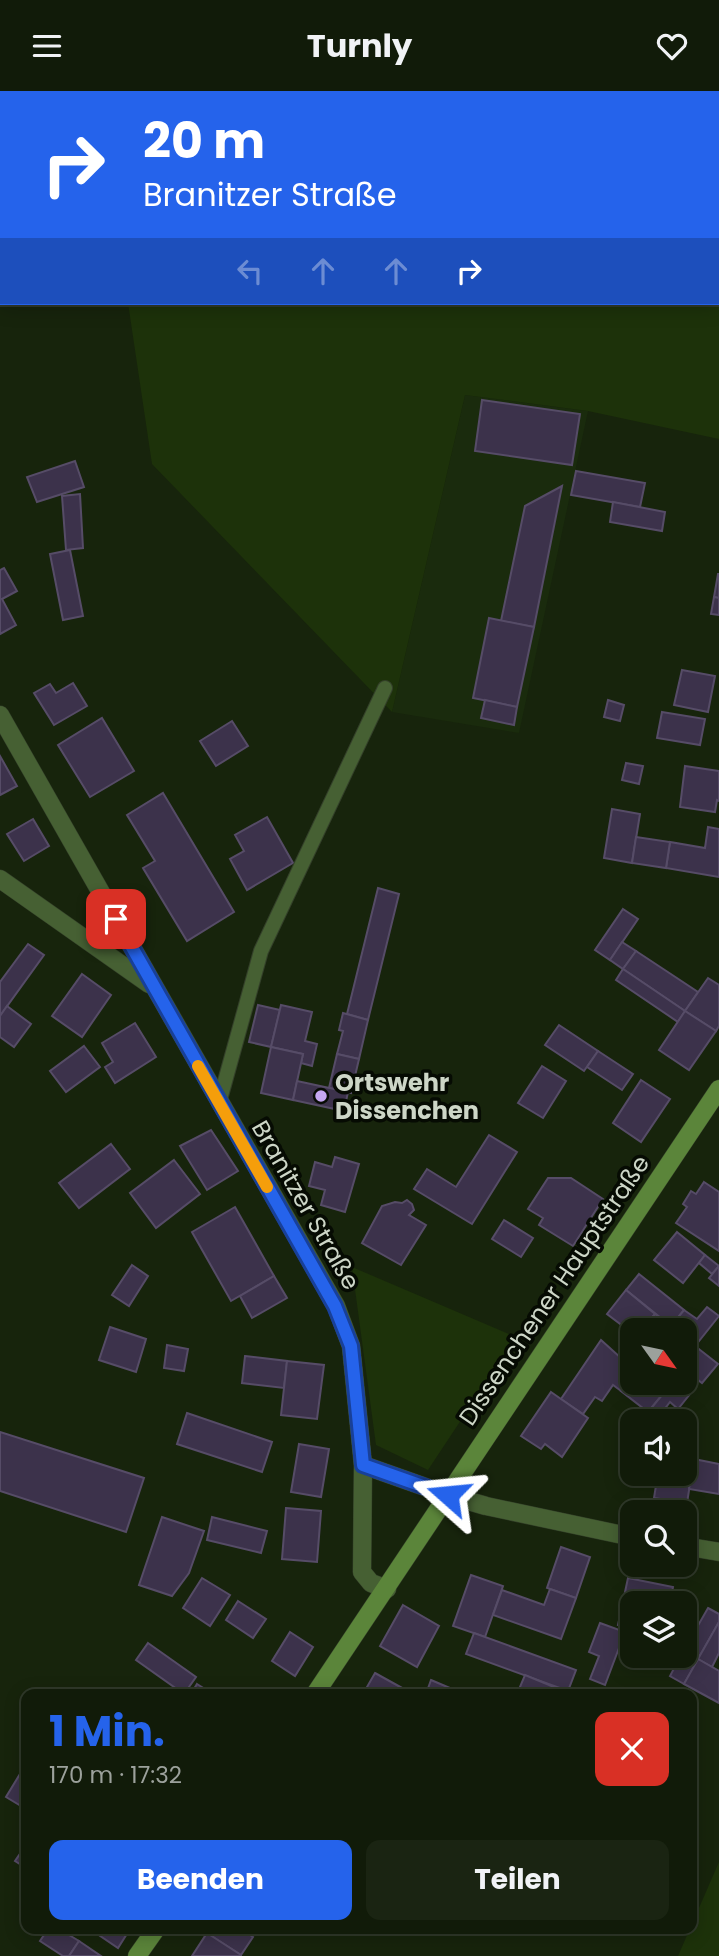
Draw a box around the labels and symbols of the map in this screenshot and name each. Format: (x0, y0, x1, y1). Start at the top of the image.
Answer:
pin (86, 889, 146, 949)
place label: Ortswehr Dissenchen (335, 1066, 479, 1127)
marker: Ortswehr Dissenchen (313, 1088, 329, 1104)
street label: Branitzer Straße (244, 1114, 368, 1296)
street label: Dissenchener Hauptstraße (451, 1148, 657, 1432)
north arrow (620, 1318, 696, 1395)
position arrow (411, 1458, 485, 1532)

